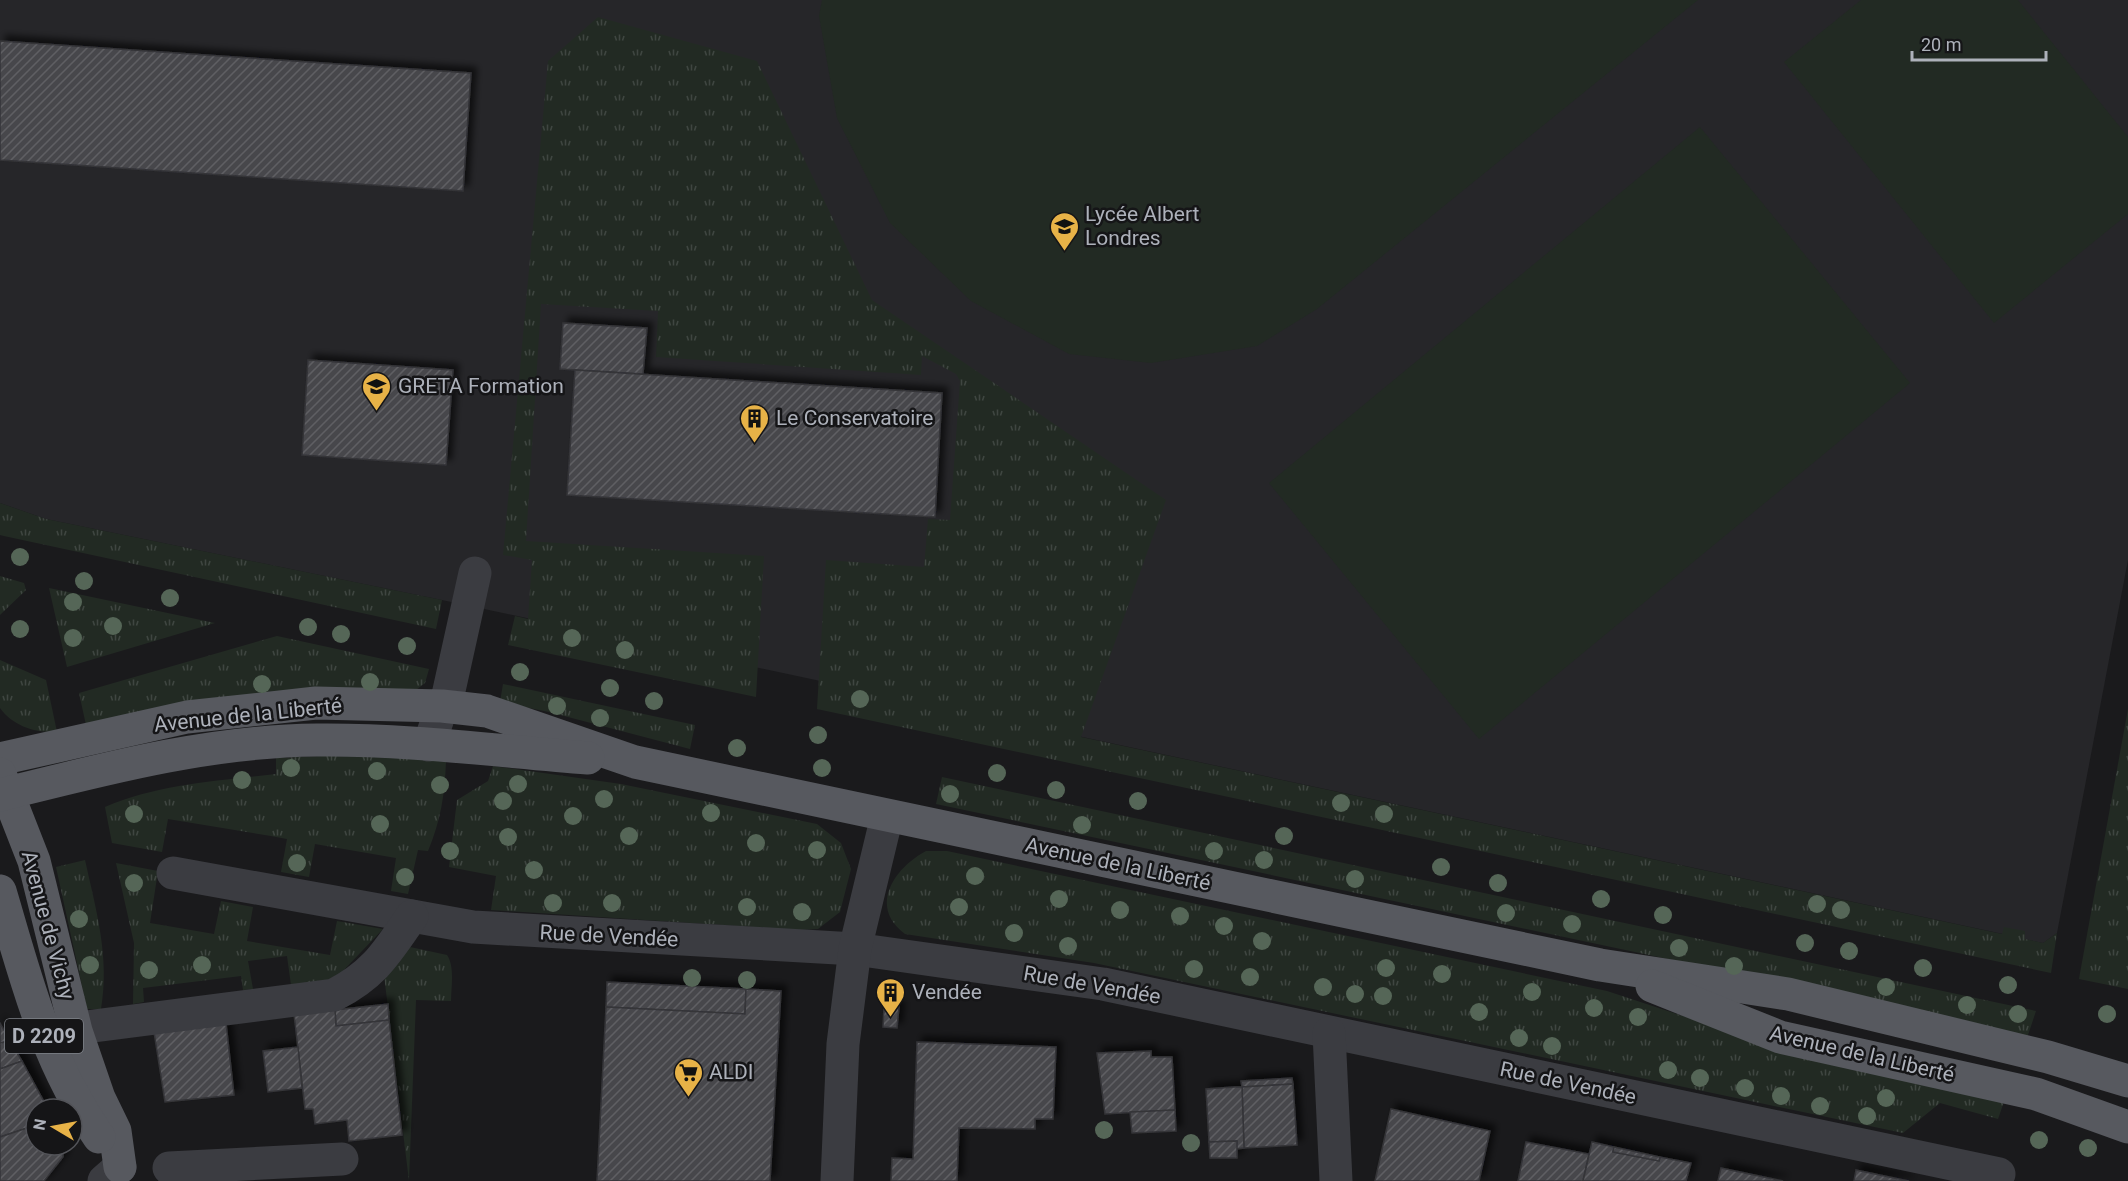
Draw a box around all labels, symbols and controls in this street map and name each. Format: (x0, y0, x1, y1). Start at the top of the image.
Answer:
scale bar (1912, 24, 2046, 62)
text: 20 m (1921, 34, 1961, 55)
place label: Lycée Albert Londres (1085, 202, 1200, 250)
school or university icon: Lycée Albert Londres (1048, 210, 1080, 252)
school or university icon: GRETA Formation (361, 370, 393, 412)
place label: GRETA Formation (398, 374, 564, 398)
building icon: Le Conservatoire (739, 402, 771, 444)
place label: Le Conservatoire (776, 406, 933, 430)
street label: Avenue de la Liberté (153, 693, 343, 737)
street label: Avenue de la Liberté (1023, 833, 1213, 895)
street label: Avenue de Vichy (17, 848, 79, 1002)
street label: Rue de Vendée (539, 920, 679, 952)
street label: Rue de Vendée (1022, 961, 1162, 1009)
building icon: Vendée (875, 976, 907, 1018)
place label: Vendée (912, 980, 982, 1004)
road number: D 2209 (5, 1019, 83, 1053)
street label: Avenue de la Liberté (1767, 1021, 1957, 1087)
supermarket icon: ALDI (672, 1056, 704, 1098)
street label: Rue de Vendée (1498, 1057, 1638, 1109)
place label: ALDI (709, 1060, 754, 1084)
north arrow (24, 1097, 84, 1157)
text: N (29, 1117, 50, 1132)

